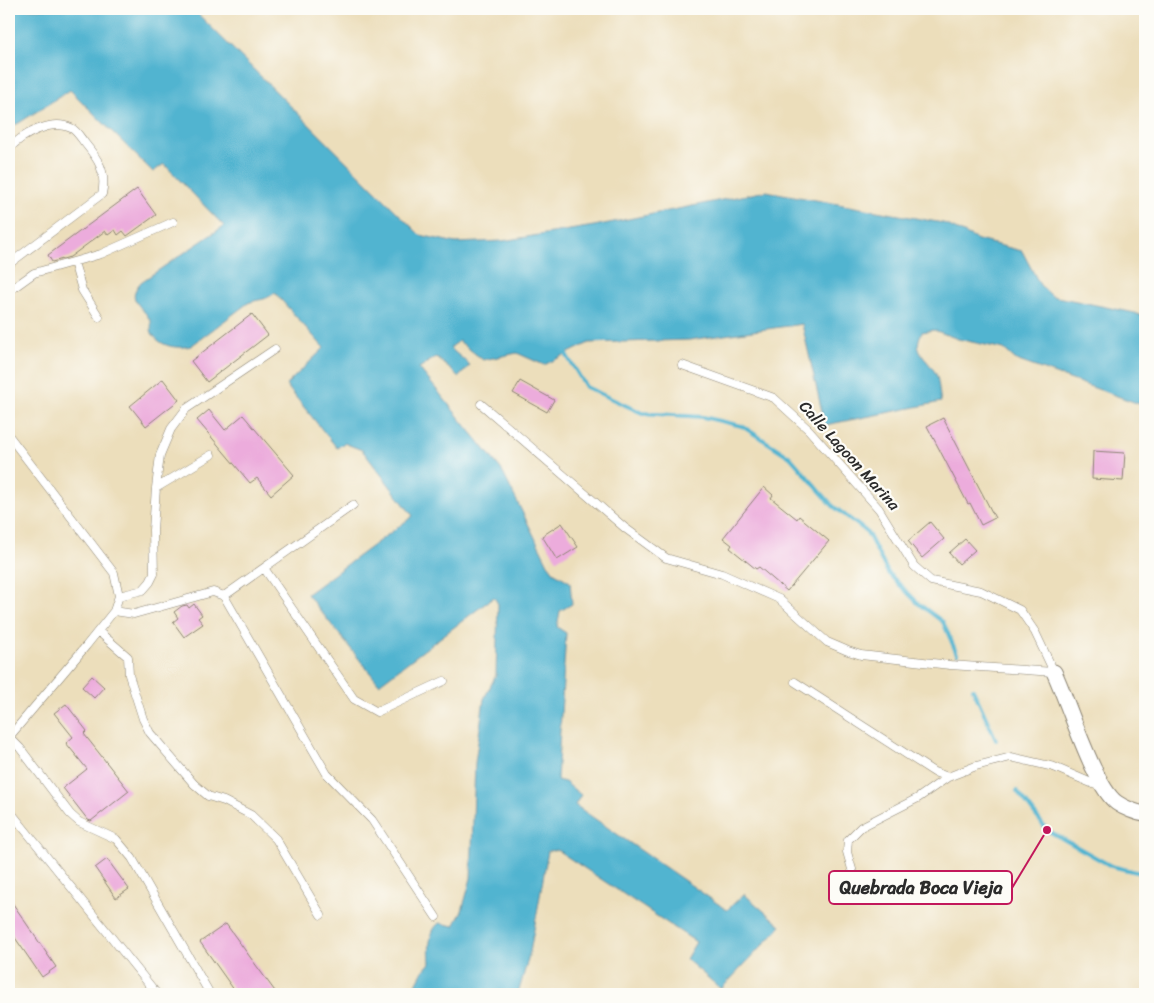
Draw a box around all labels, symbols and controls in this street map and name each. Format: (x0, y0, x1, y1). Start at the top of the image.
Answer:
street label: Calle Lagoon Marina (792, 393, 908, 518)
callout: Quebrada Boca Vieja (829, 871, 1012, 904)
text: Quebrada Boca Vieja (839, 872, 1003, 904)

